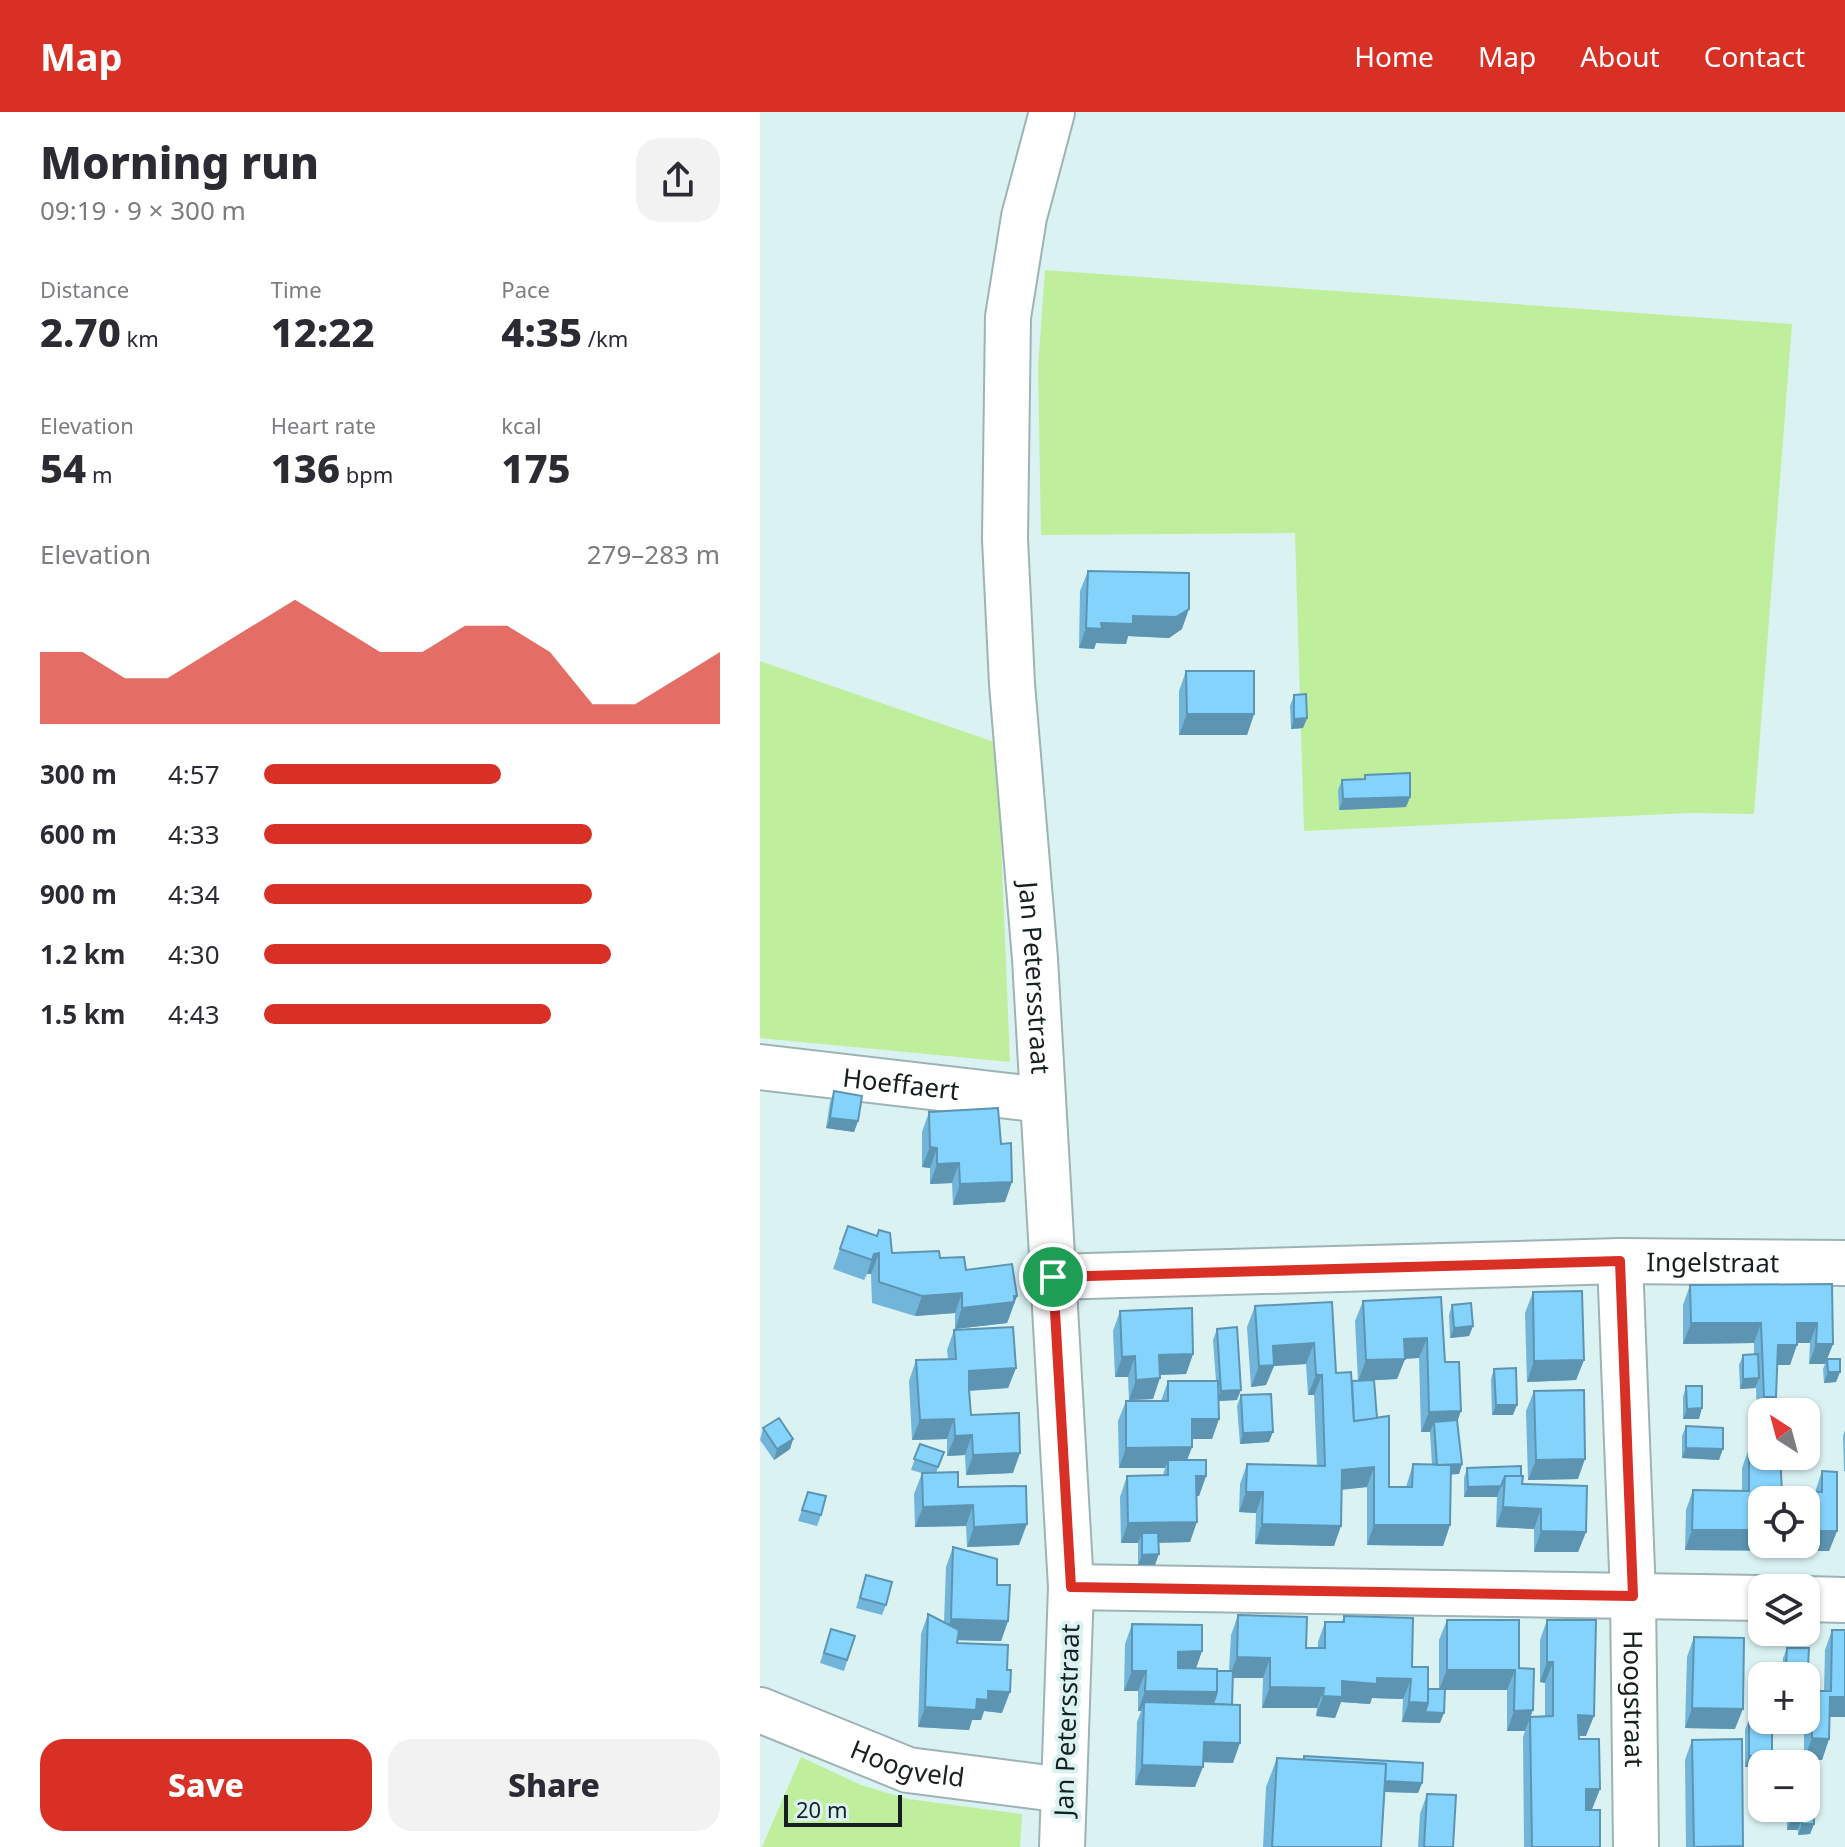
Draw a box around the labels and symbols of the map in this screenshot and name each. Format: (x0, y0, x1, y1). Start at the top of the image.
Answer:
street label: Jan Petersstraat (1010, 877, 1060, 1075)
street label: Hoeffaert (841, 1059, 961, 1108)
pin (1019, 1243, 1087, 1311)
street label: Ingelstraat (1646, 1243, 1779, 1280)
north arrow (1748, 1398, 1820, 1470)
street label: Jan Petersstraat (1045, 1623, 1087, 1820)
street label: Hoogstraat (1615, 1630, 1653, 1768)
street label: Hoogveld (845, 1731, 967, 1795)
scale bar (784, 1791, 902, 1827)

